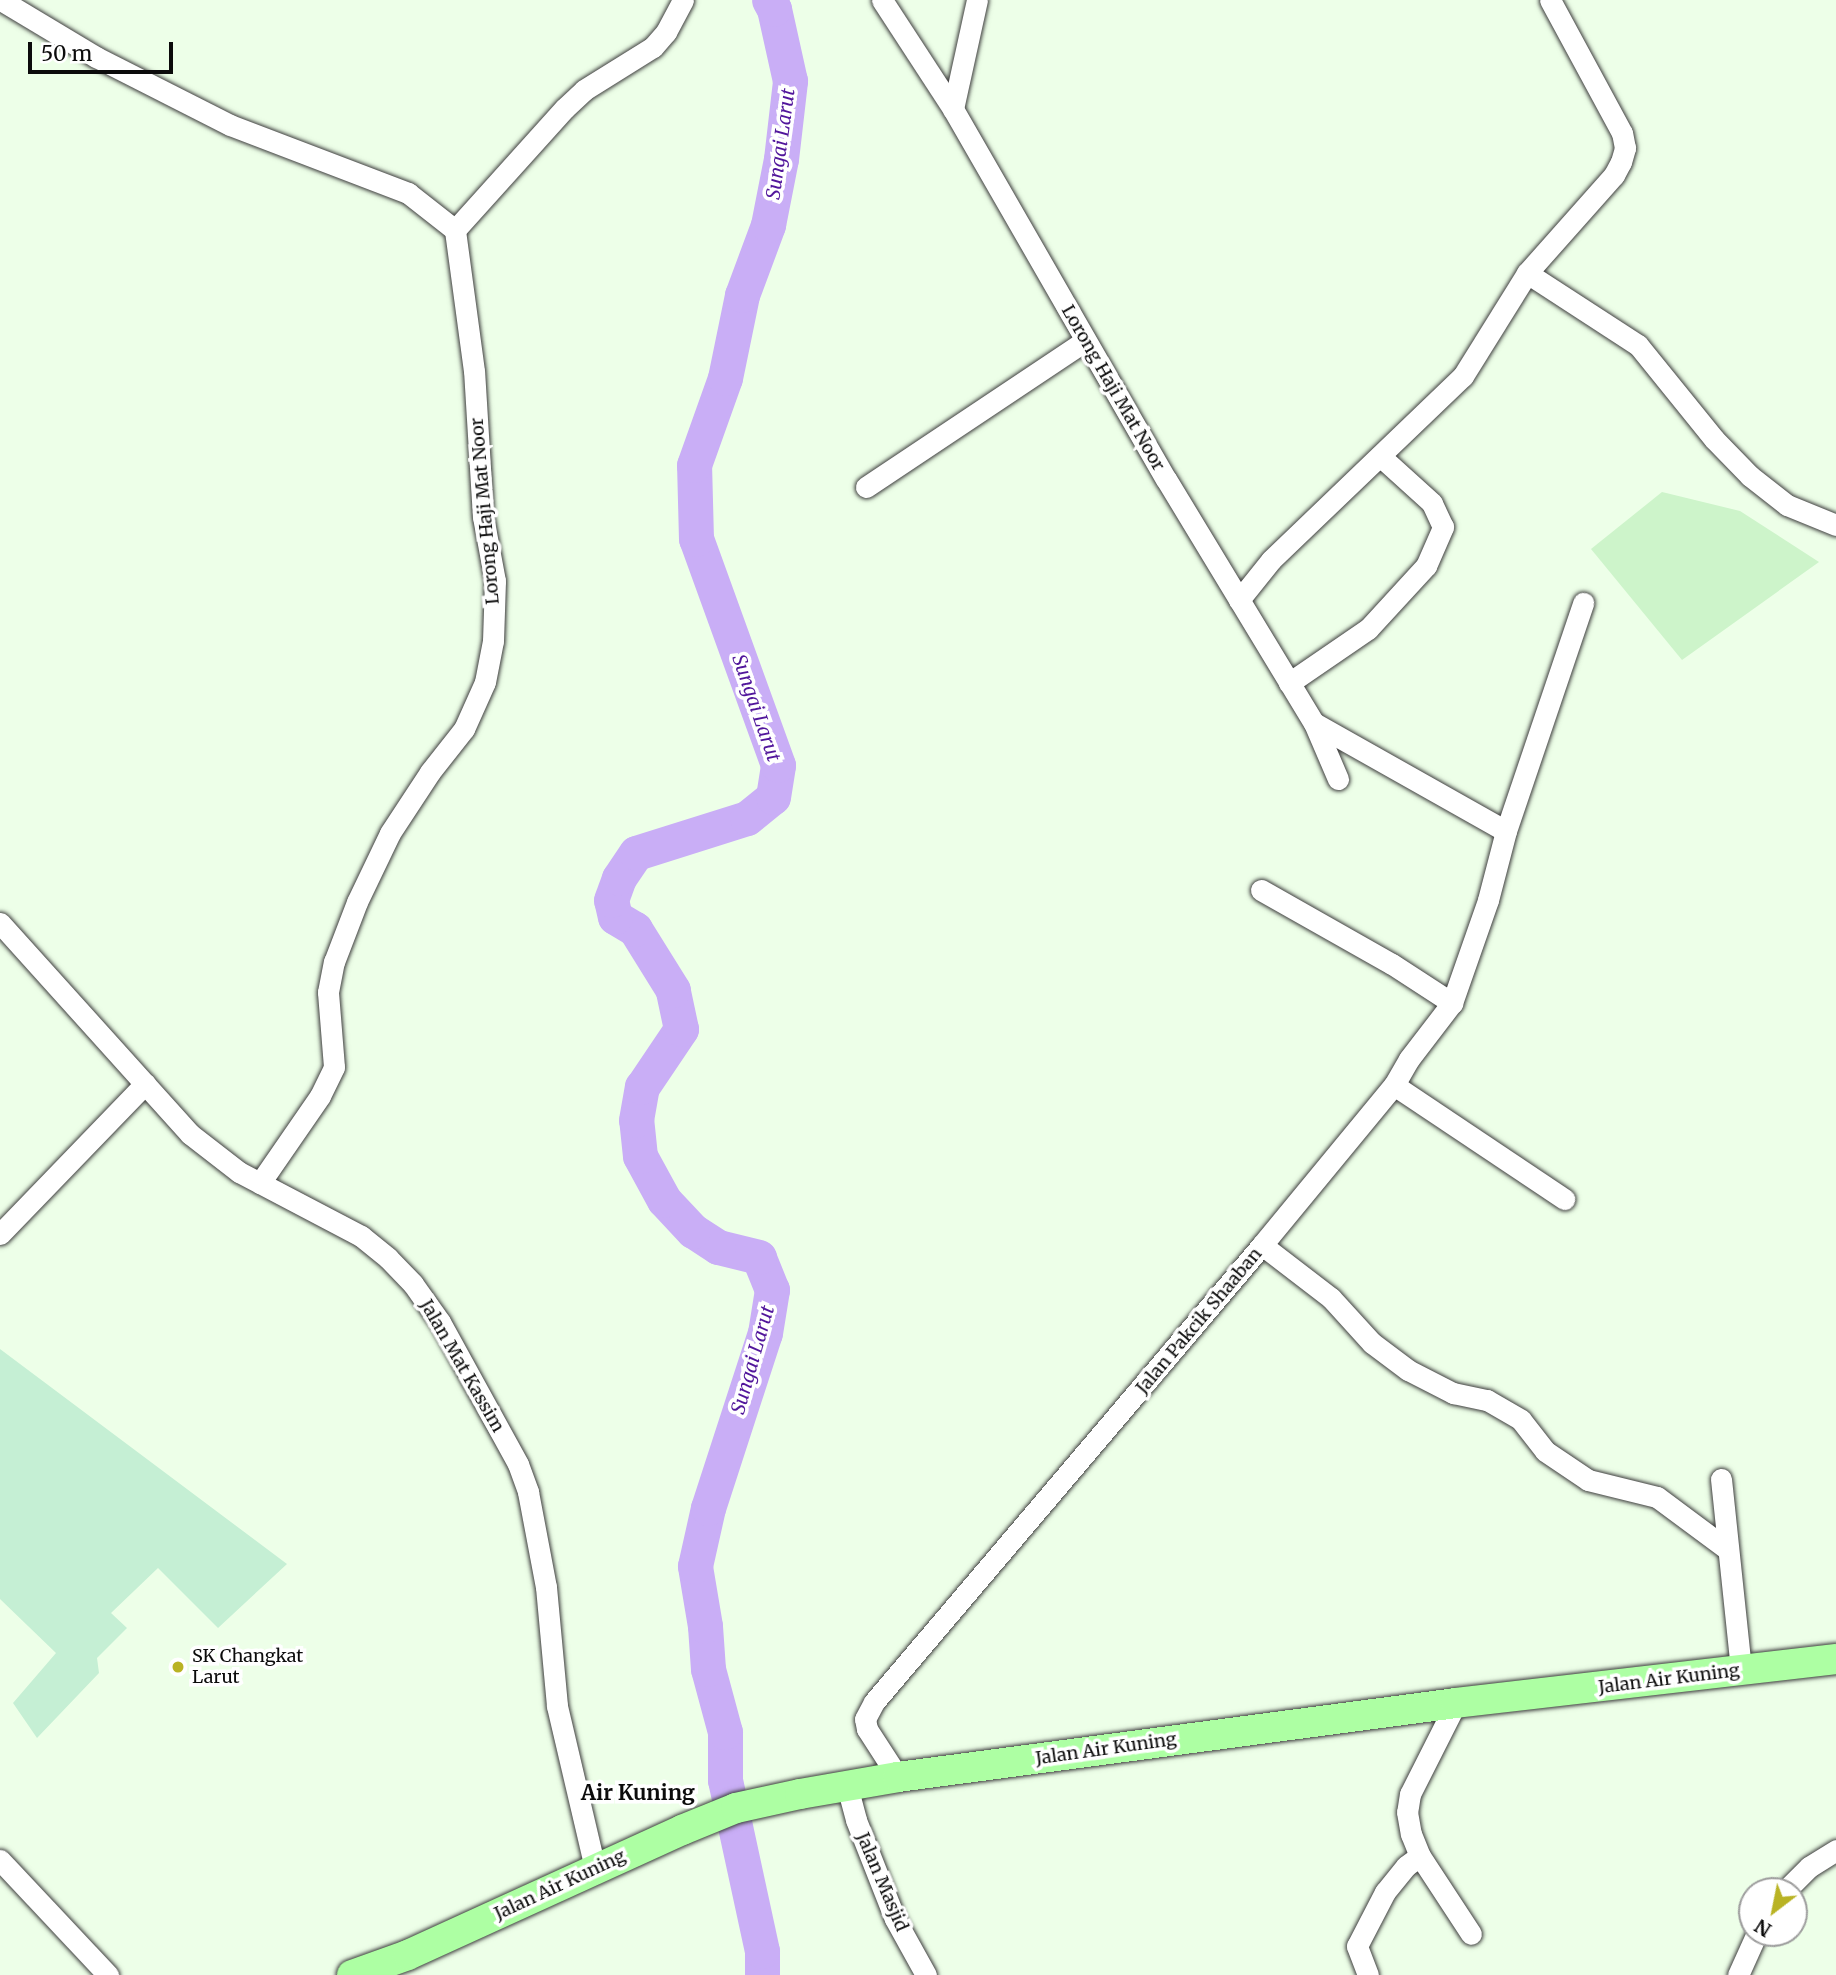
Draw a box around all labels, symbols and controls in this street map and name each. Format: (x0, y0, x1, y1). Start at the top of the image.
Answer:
scale bar (32, 28, 177, 72)
text: 50 m (41, 40, 92, 67)
water label: Sungai Larut (762, 87, 800, 201)
street label: Lorong Haji Mat Noor (1057, 301, 1169, 475)
street label: Lorong Haji Mat Noor (466, 417, 504, 605)
water label: Sungai Larut (727, 651, 785, 765)
street label: Jalan Pakcik Shaaban (1132, 1244, 1266, 1398)
street label: Jalan Mat Kassim (415, 1296, 509, 1436)
water label: Sungai Larut (727, 1303, 779, 1417)
place label: SK Changkat Larut (192, 1646, 303, 1688)
marker: SK Changkat Larut (170, 1659, 186, 1675)
street label: Jalan Air Kuning (1597, 1660, 1741, 1698)
street label: Jalan Air Kuning (1034, 1728, 1178, 1770)
district label: Air Kuning (581, 1780, 695, 1806)
street label: Jalan Masjid (851, 1829, 913, 1935)
street label: Jalan Air Kuning (491, 1845, 629, 1925)
north arrow (1738, 1877, 1808, 1947)
text: N (1750, 1914, 1776, 1942)

